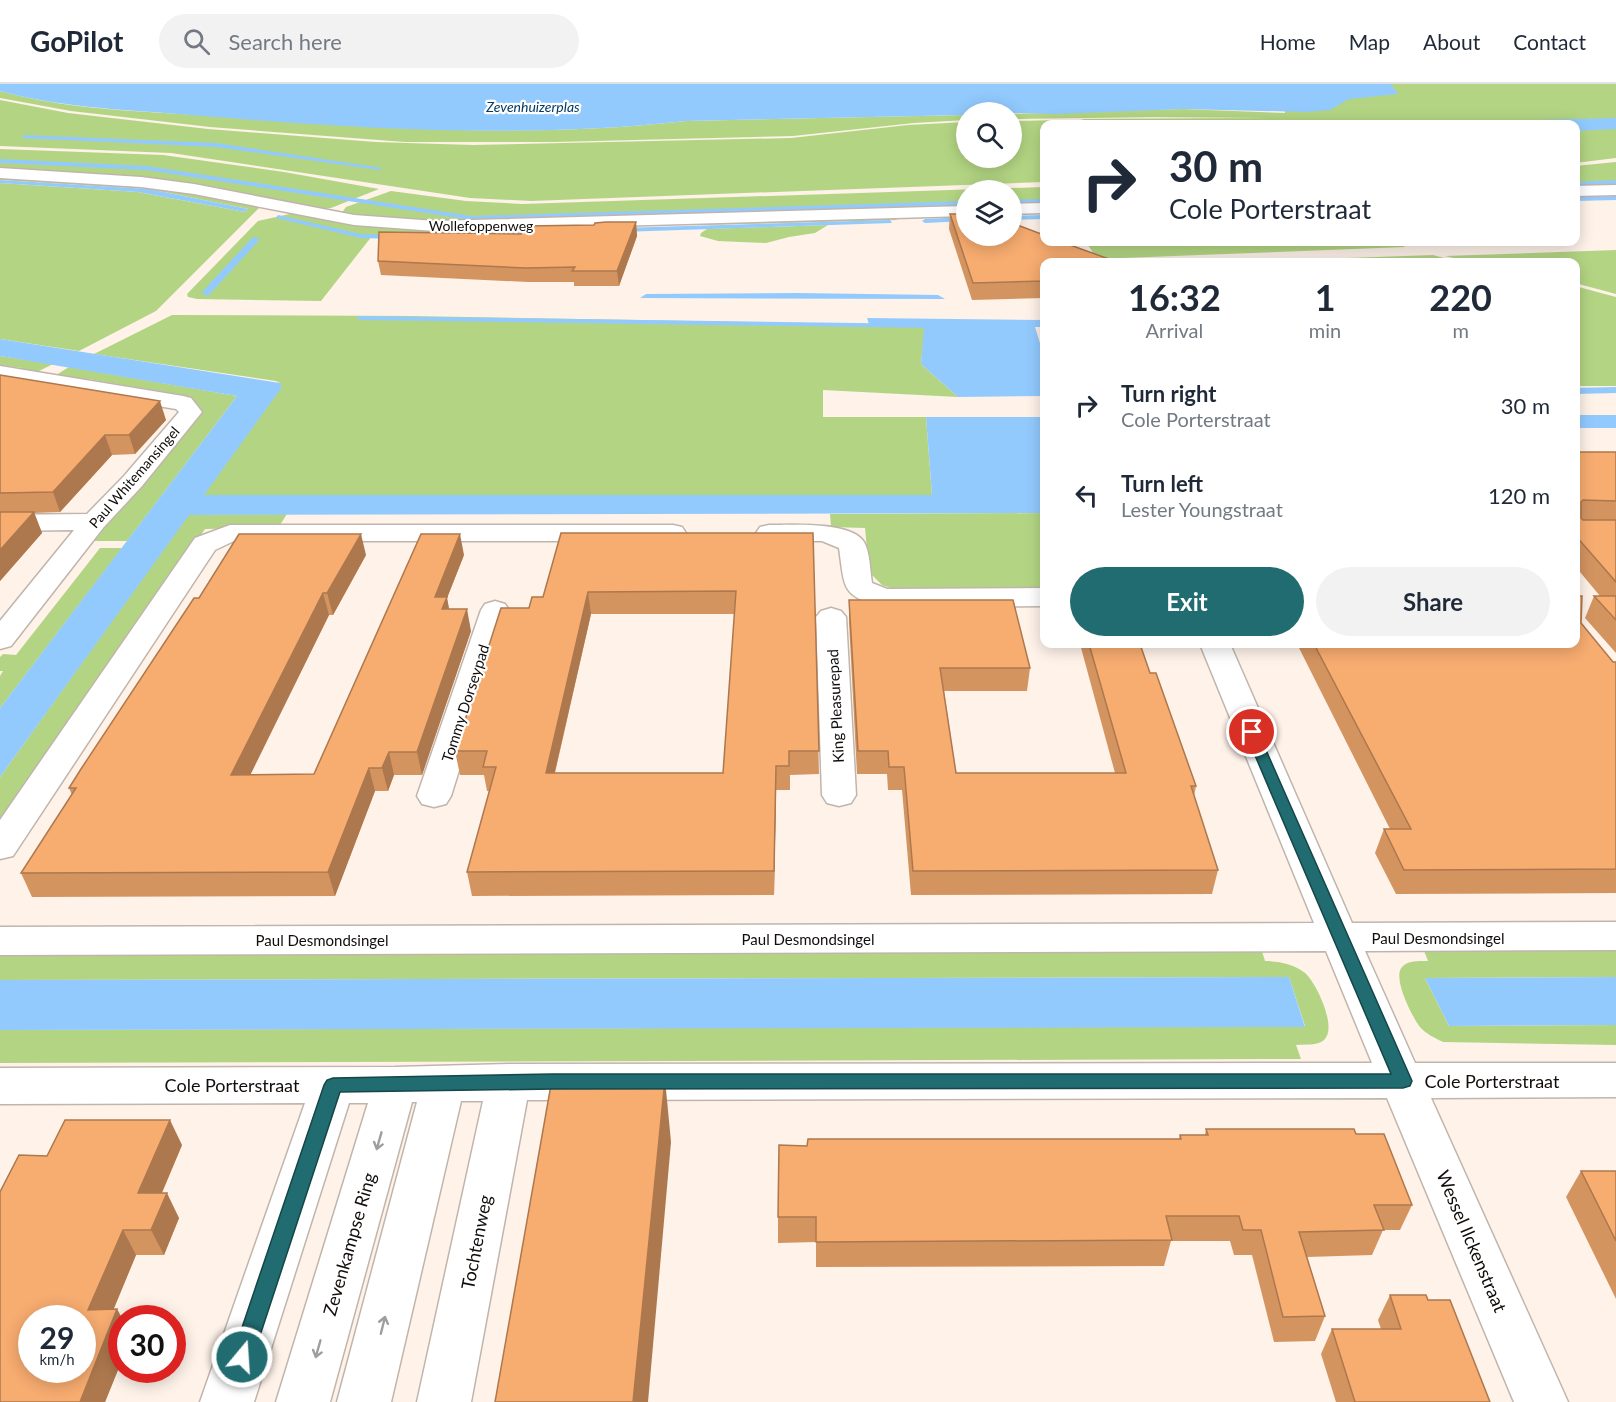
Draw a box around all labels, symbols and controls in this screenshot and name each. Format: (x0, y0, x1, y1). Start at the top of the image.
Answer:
search box (159, 14, 579, 68)
text: GoPilot (30, 24, 123, 58)
icon: search (180, 25, 213, 58)
text: Search here (228, 28, 342, 55)
text: Home (1260, 29, 1316, 54)
text: Map (1349, 29, 1390, 54)
text: About (1423, 29, 1480, 54)
text: Contact (1513, 29, 1586, 54)
water label: Zevenhuizerplas (485, 98, 580, 115)
map controls (956, 102, 1022, 246)
button: search (956, 102, 1022, 168)
text: 30 m (1169, 141, 1263, 191)
icon: right (1070, 144, 1148, 222)
button: layers (956, 180, 1022, 246)
text: Cole Porterstraat (1169, 192, 1371, 225)
street label: Wollefoppenweg (429, 217, 533, 234)
text: 16:32 (1128, 275, 1221, 319)
text: 1 (1315, 275, 1336, 319)
text: 220 (1429, 275, 1492, 319)
text: Arrival (1146, 318, 1203, 342)
text: min (1309, 318, 1341, 342)
text: m (1452, 318, 1469, 342)
text: Turn right (1121, 380, 1216, 407)
icon: right (1070, 389, 1103, 422)
text: 30 m (1501, 392, 1550, 419)
text: Cole Porterstraat (1121, 407, 1271, 431)
street label: Paul Whitemansingel (85, 423, 183, 531)
text: Turn left (1121, 470, 1203, 497)
icon: left (1070, 479, 1103, 512)
text: 120 m (1488, 482, 1550, 509)
text: Lester Youngstraat (1121, 497, 1283, 521)
button: Exit (1070, 567, 1304, 636)
button: Share (1316, 567, 1550, 636)
street label: Tommy Dorseypad (437, 642, 493, 764)
street label: King Pleasurepad (823, 649, 847, 763)
pin (1226, 706, 1277, 757)
icon: arrive (1235, 715, 1268, 748)
street label: Paul Desmondsingel (1372, 929, 1504, 947)
street label: Paul Desmondsingel (742, 930, 874, 948)
street label: Paul Desmondsingel (256, 931, 388, 949)
street label: Cole Porterstraat (1425, 1070, 1560, 1092)
street label: Cole Porterstraat (165, 1074, 300, 1096)
one-way arrow (373, 1131, 384, 1150)
street label: Wessel Ilckenstraat (1432, 1167, 1512, 1316)
street label: Zevenkampse Ring (318, 1170, 380, 1318)
street label: Tochtenweg (456, 1193, 496, 1291)
speed limit sign: 30 (108, 1305, 186, 1383)
one-way arrow (378, 1316, 390, 1335)
text: 29 (40, 1319, 74, 1355)
position arrow (210, 1325, 274, 1389)
one-way arrow (312, 1339, 323, 1358)
text: km/h (39, 1350, 75, 1368)

